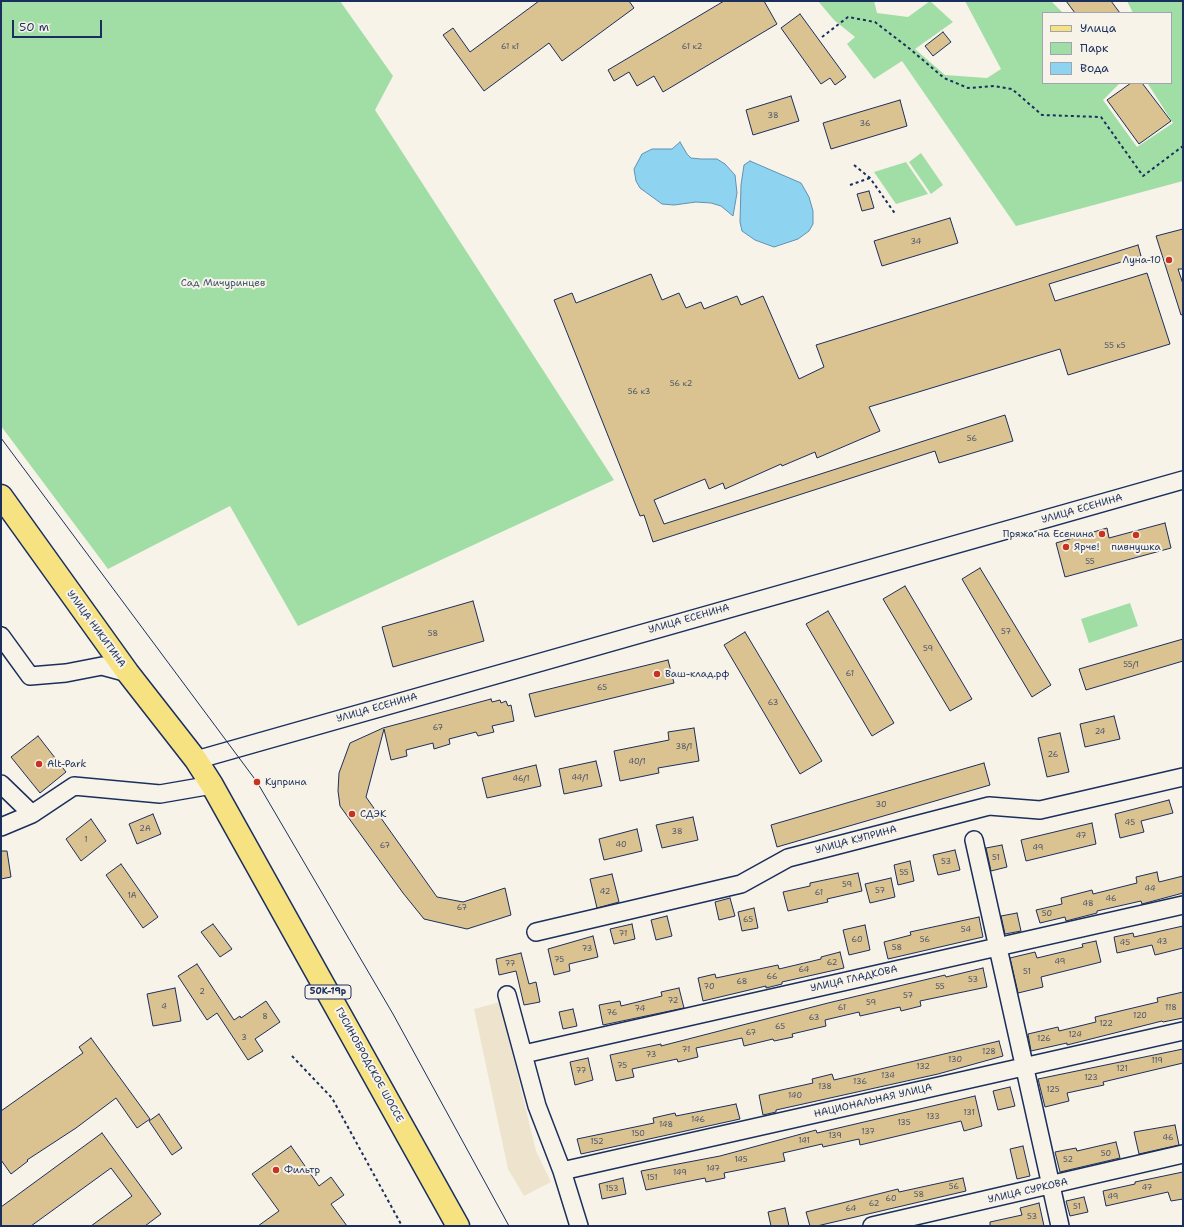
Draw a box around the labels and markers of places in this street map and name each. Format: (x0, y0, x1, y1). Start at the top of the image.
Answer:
place label: Луна-10 (1123, 254, 1161, 266)
marker: Луна-10 (1164, 255, 1174, 265)
place label: Пряжа на Есенина (1003, 528, 1094, 540)
marker: Пряжа на Есенина (1097, 529, 1107, 539)
marker: пивнушка (1131, 530, 1141, 540)
place label: Ярче! (1074, 541, 1099, 553)
place label: пивнушка (1111, 541, 1161, 553)
marker: Ярче! (1061, 542, 1071, 552)
place label: Ваш-клад.рф (665, 668, 729, 680)
marker: Ваш-клад.рф (652, 669, 662, 679)
place label: Alt-Park (47, 758, 86, 770)
marker: Alt-Park (34, 759, 44, 769)
place label: Куприна (265, 776, 307, 788)
marker: Куприна (252, 777, 262, 787)
place label: СДЭК (360, 808, 386, 820)
marker: СДЭК (347, 809, 357, 819)
place label: Фильтр (284, 1164, 320, 1176)
marker: Фильтр (271, 1165, 281, 1175)

